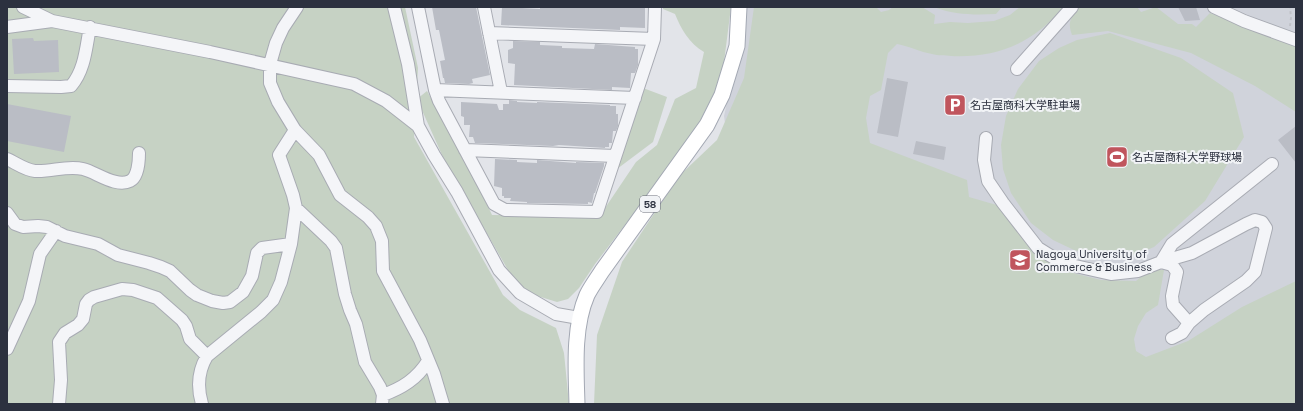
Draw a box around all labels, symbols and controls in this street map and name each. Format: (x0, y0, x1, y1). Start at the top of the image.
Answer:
parking icon: 名古屋商科大学駐車場 (942, 92, 968, 118)
place label: 名古屋商科大学駐車場 (970, 98, 1080, 112)
sports icon: 名古屋商科大学野球場 (1104, 144, 1130, 170)
place label: 名古屋商科大学野球場 (1132, 150, 1242, 164)
road number: 58 (640, 196, 660, 212)
school or university icon: Nagoya University of Commerce & Business (1007, 247, 1033, 273)
place label: Nagoya University of Commerce & Business (1036, 247, 1152, 274)

